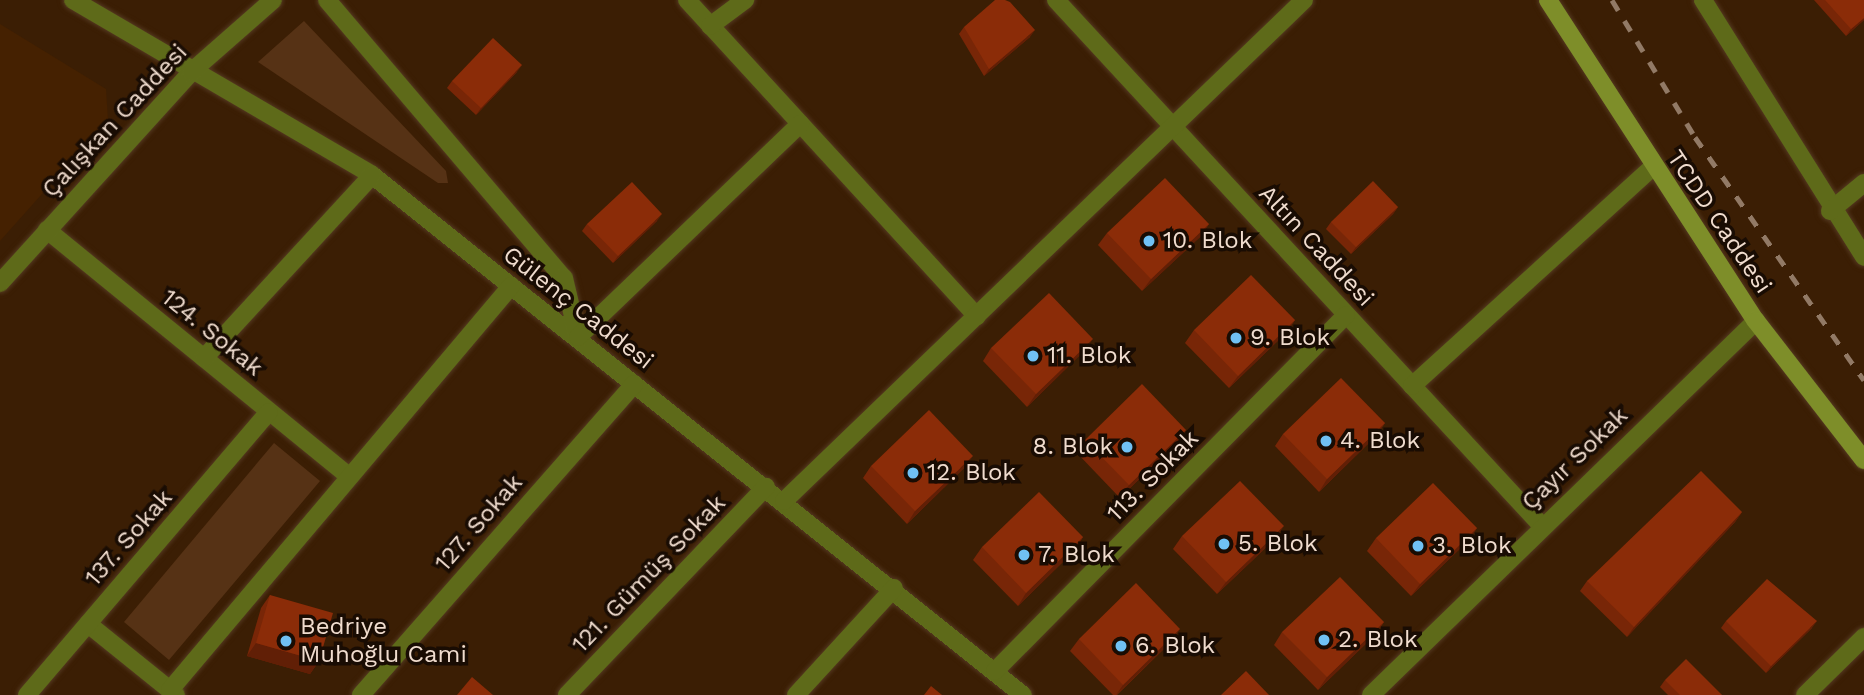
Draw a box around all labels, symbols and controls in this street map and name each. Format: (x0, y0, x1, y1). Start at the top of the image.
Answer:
street label: Çalışkan Caddesi (36, 38, 194, 204)
street label: TCDD Caddesi (1661, 145, 1777, 299)
street label: Altın Caddesi (1253, 179, 1379, 313)
place label: 10. Blok (1163, 227, 1252, 255)
marker: 10. Blok (1141, 233, 1157, 249)
street label: Gülenç Caddesi (497, 240, 659, 376)
street label: 124. Sokak (156, 283, 268, 383)
place label: 9. Blok (1250, 324, 1330, 352)
marker: 9. Blok (1228, 330, 1244, 346)
place label: 11. Blok (1047, 342, 1131, 370)
marker: 11. Blok (1025, 348, 1041, 364)
street label: Çayır Sokak (1516, 401, 1634, 517)
street label: 113. Sokak (1101, 424, 1205, 528)
place label: 4. Blok (1340, 427, 1420, 455)
place label: 8. Blok (1033, 433, 1113, 461)
marker: 4. Blok (1318, 433, 1334, 449)
marker: 8. Blok (1119, 439, 1135, 455)
place label: 12. Blok (927, 459, 1016, 487)
marker: 12. Blok (905, 465, 921, 481)
street label: 127. Sokak (429, 469, 529, 577)
street label: 137. Sokak (79, 484, 179, 592)
street label: 121. Gümüş Sokak (566, 489, 732, 659)
place label: 5. Blok (1238, 530, 1318, 558)
place label: 3. Blok (1432, 532, 1512, 560)
marker: 5. Blok (1216, 536, 1232, 552)
marker: 3. Blok (1410, 538, 1426, 554)
place label: 7. Blok (1038, 541, 1115, 569)
marker: 7. Blok (1016, 547, 1032, 563)
place label: Bedriye Muhoğlu Cami (300, 613, 467, 669)
place label: 2. Blok (1338, 626, 1418, 654)
place label: 6. Blok (1135, 632, 1215, 660)
marker: 2. Blok (1316, 632, 1332, 648)
marker: Bedriye Muhoğlu Cami (278, 633, 294, 649)
marker: 6. Blok (1113, 638, 1129, 654)

